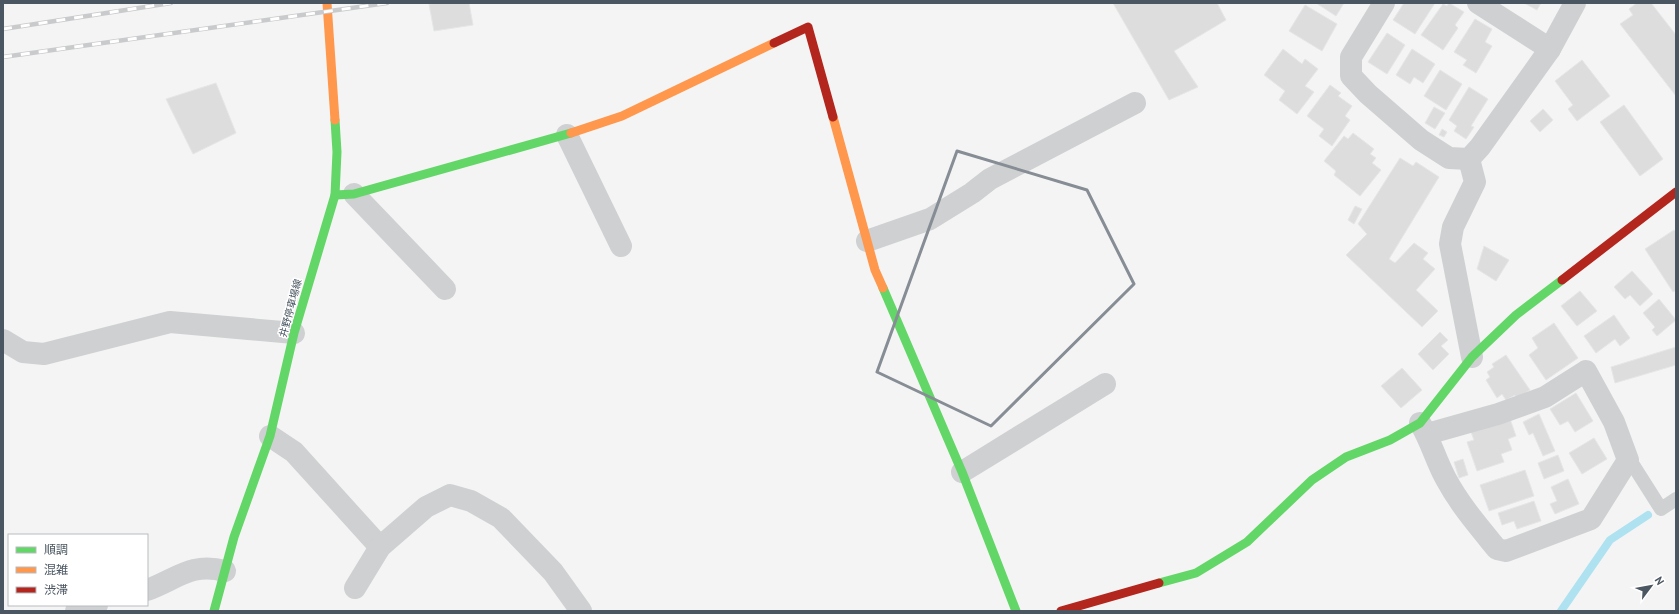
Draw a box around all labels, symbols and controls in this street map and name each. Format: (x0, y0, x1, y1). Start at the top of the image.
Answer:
street label: 井野停車場線 (276, 277, 305, 339)
legend (8, 534, 148, 606)
text: 順調 (44, 542, 68, 557)
text: 混雑 (44, 562, 68, 577)
north arrow (1631, 566, 1671, 606)
text: N (1652, 574, 1667, 587)
text: 渋滞 (44, 582, 68, 597)

